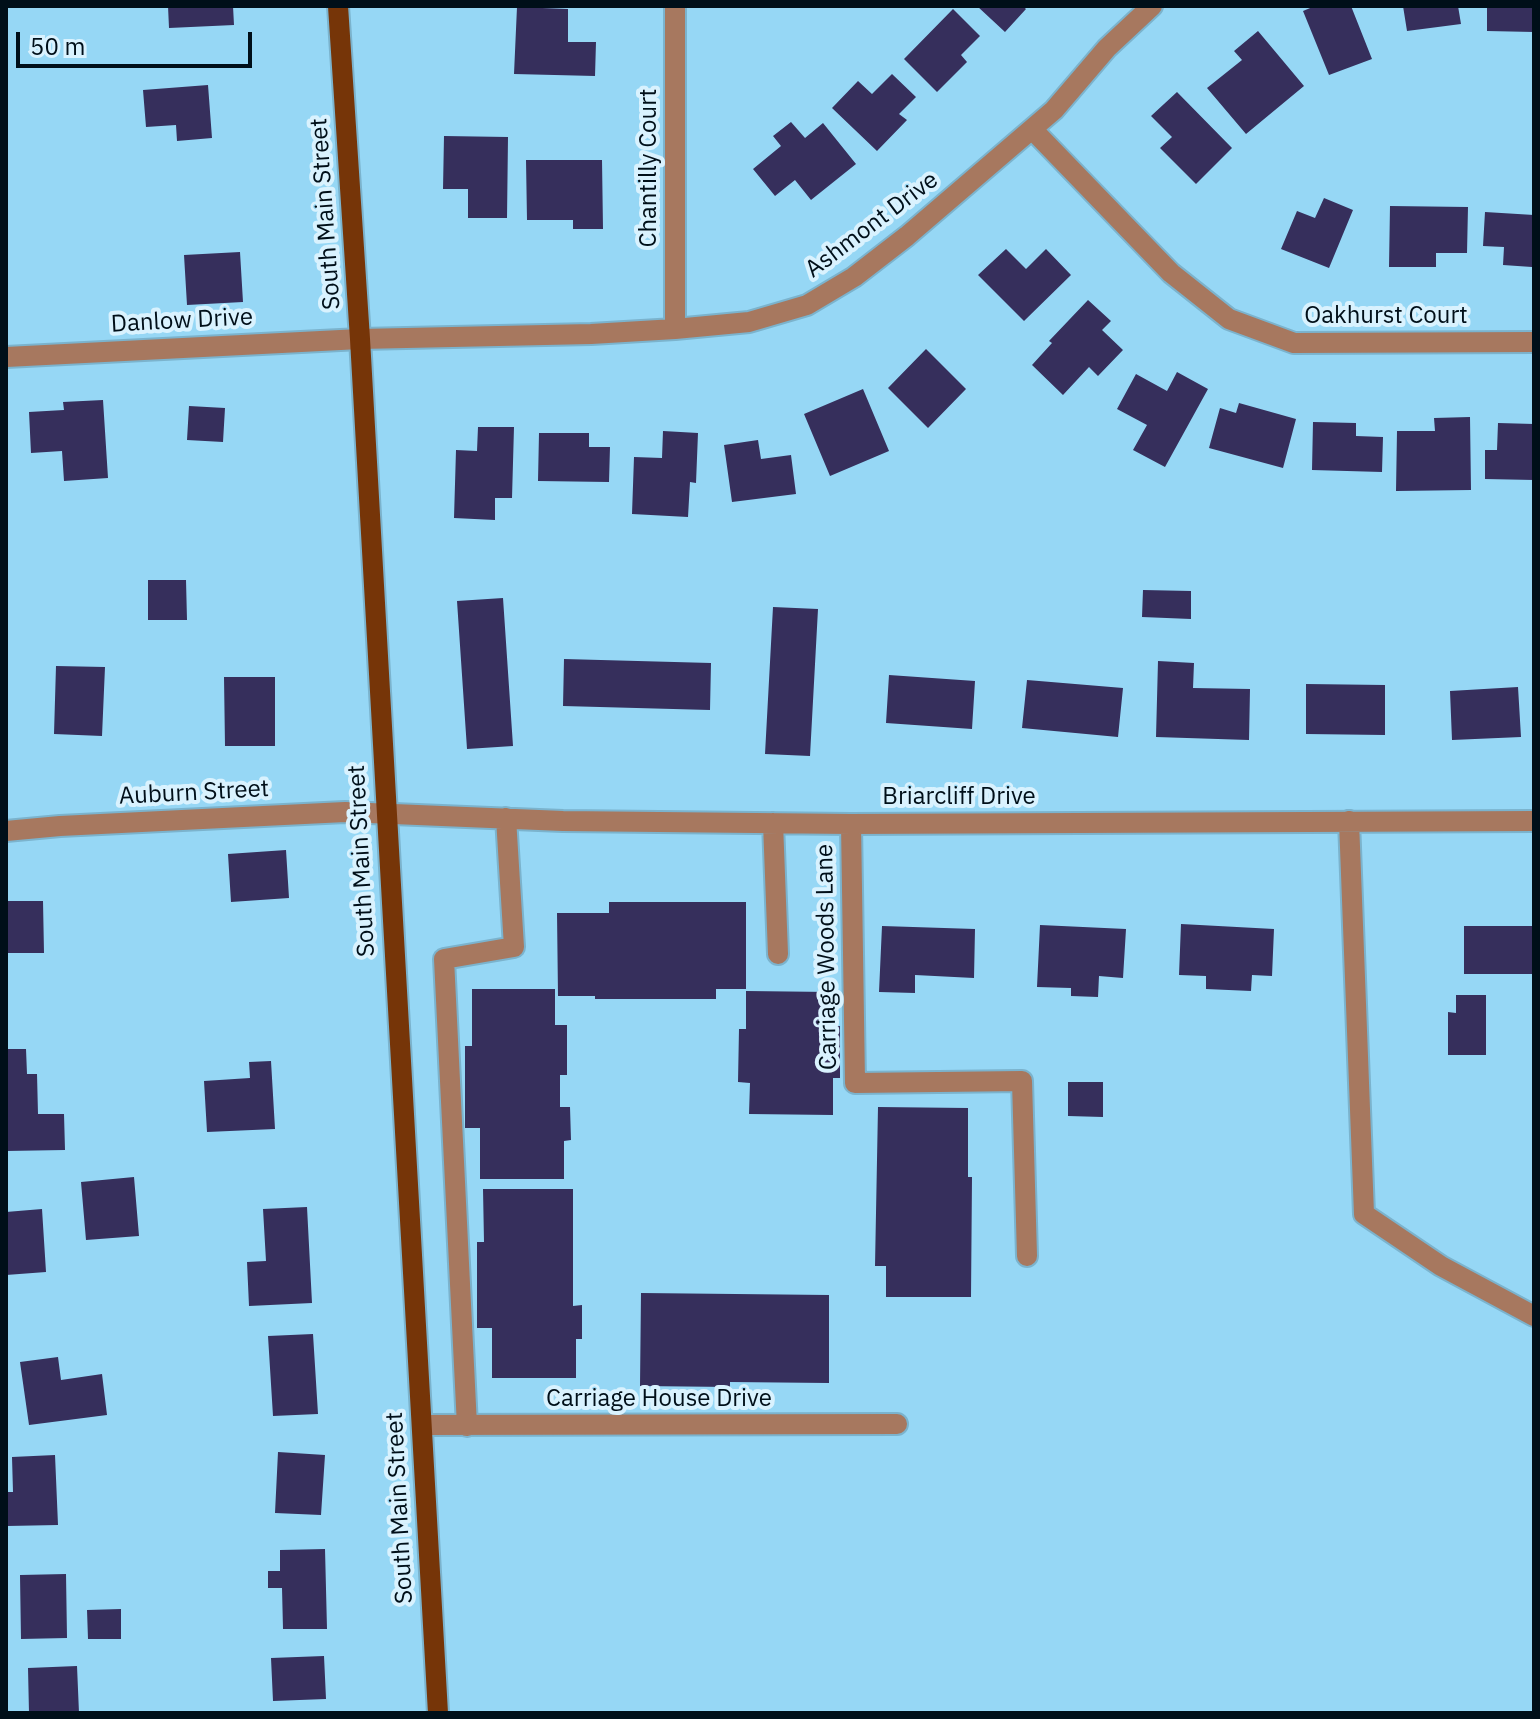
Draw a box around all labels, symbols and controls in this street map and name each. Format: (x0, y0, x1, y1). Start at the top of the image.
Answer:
scale bar (20, 16, 256, 66)
text: 50 m (30, 30, 85, 62)
street label: Chantilly Court (635, 88, 663, 248)
street label: South Main Street (305, 117, 347, 311)
street label: Ashmont Drive (800, 166, 944, 284)
street label: Oakhurst Court (1304, 302, 1468, 330)
street label: Danlow Drive (110, 303, 254, 339)
street label: South Main Street (343, 764, 381, 958)
street label: Auburn Street (118, 775, 270, 811)
street label: Briarcliff Drive (882, 783, 1036, 811)
street label: Carriage Woods Lane (811, 844, 843, 1070)
street label: Carriage House Drive (546, 1385, 772, 1413)
street label: South Main Street (381, 1411, 419, 1605)

